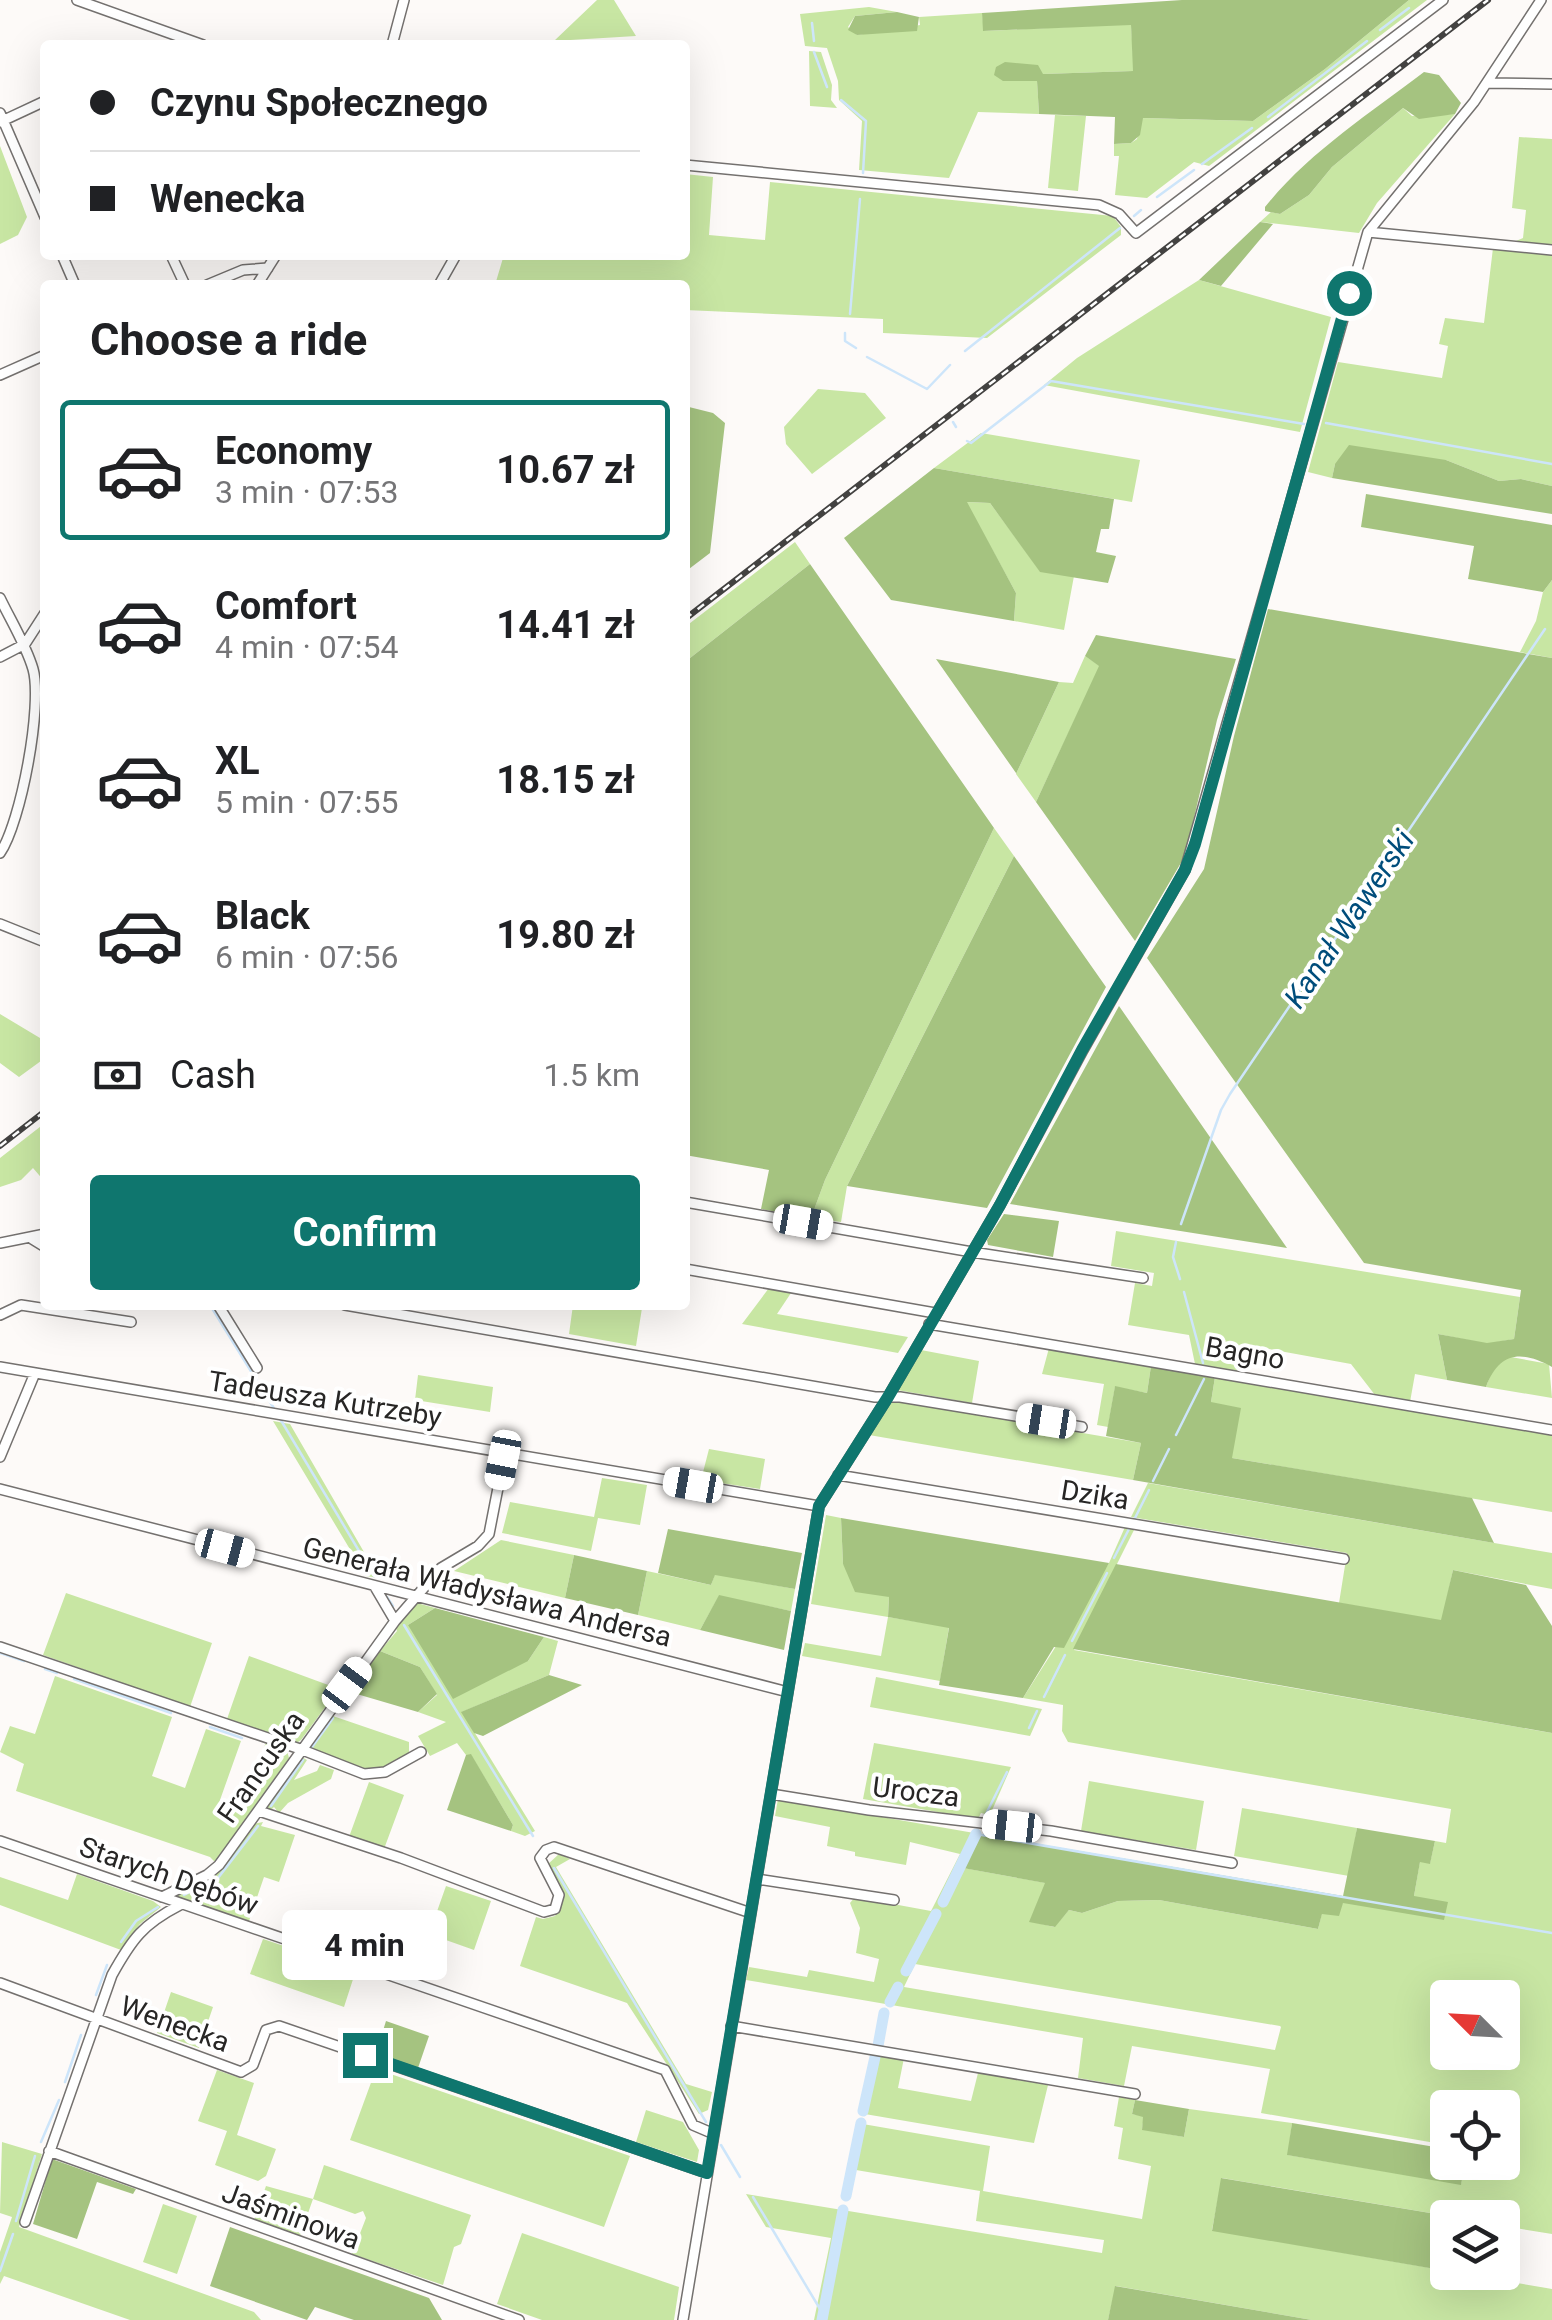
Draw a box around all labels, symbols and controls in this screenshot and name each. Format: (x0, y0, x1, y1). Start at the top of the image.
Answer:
text: Czynu Społecznego (150, 81, 488, 125)
text: Wenecka (150, 177, 305, 221)
route start (1327, 271, 1372, 316)
text: Choose a ride (90, 313, 367, 366)
icon: car (95, 425, 185, 515)
text: Economy (215, 429, 372, 473)
text: 10.67 zł (496, 448, 635, 492)
text: 3 min · 07:53 (215, 473, 398, 511)
icon: car (95, 580, 185, 670)
text: Comfort (215, 584, 357, 628)
text: 14.41 zł (496, 603, 635, 647)
text: 4 min · 07:54 (215, 628, 398, 666)
icon: car (95, 735, 185, 825)
text: XL (215, 739, 260, 783)
text: 18.15 zł (496, 758, 635, 802)
text: 5 min · 07:55 (215, 783, 398, 821)
water label: Kanał Wawerski (1277, 823, 1422, 1014)
icon: car (95, 890, 185, 980)
text: Black (215, 894, 310, 938)
text: 19.80 zł (496, 913, 635, 957)
text: 6 min · 07:56 (215, 938, 398, 976)
icon: cash (90, 1048, 145, 1103)
text: Cash (170, 1053, 256, 1097)
text: 1.5 km (543, 1056, 640, 1094)
button: Confirm (90, 1175, 640, 1290)
car (771, 1202, 835, 1242)
street label: Bagno (1203, 1330, 1287, 1376)
street label: Tadeusza Kutrzeby (206, 1364, 444, 1434)
car (1014, 1401, 1078, 1441)
car (483, 1428, 523, 1492)
car (661, 1465, 725, 1505)
street label: Dzika (1059, 1473, 1131, 1517)
car (192, 1526, 258, 1570)
street label: Generała Władysława Andersa (299, 1530, 675, 1654)
car (317, 1652, 377, 1718)
street label: Francuska (211, 1705, 311, 1829)
street label: Urocza (871, 1770, 961, 1814)
car (981, 1808, 1043, 1844)
street label: Starych Dębów (75, 1830, 263, 1922)
callout: 4 min (282, 1910, 448, 1980)
text: 4 min (324, 1926, 405, 1964)
north arrow (1430, 1980, 1520, 2070)
map controls (1430, 1980, 1520, 2290)
street label: Wenecka (116, 1989, 234, 2059)
route end (343, 2033, 388, 2078)
button: locate (1430, 2090, 1520, 2180)
street label: Jaśminowa (218, 2176, 364, 2256)
button: layers (1430, 2200, 1520, 2290)

